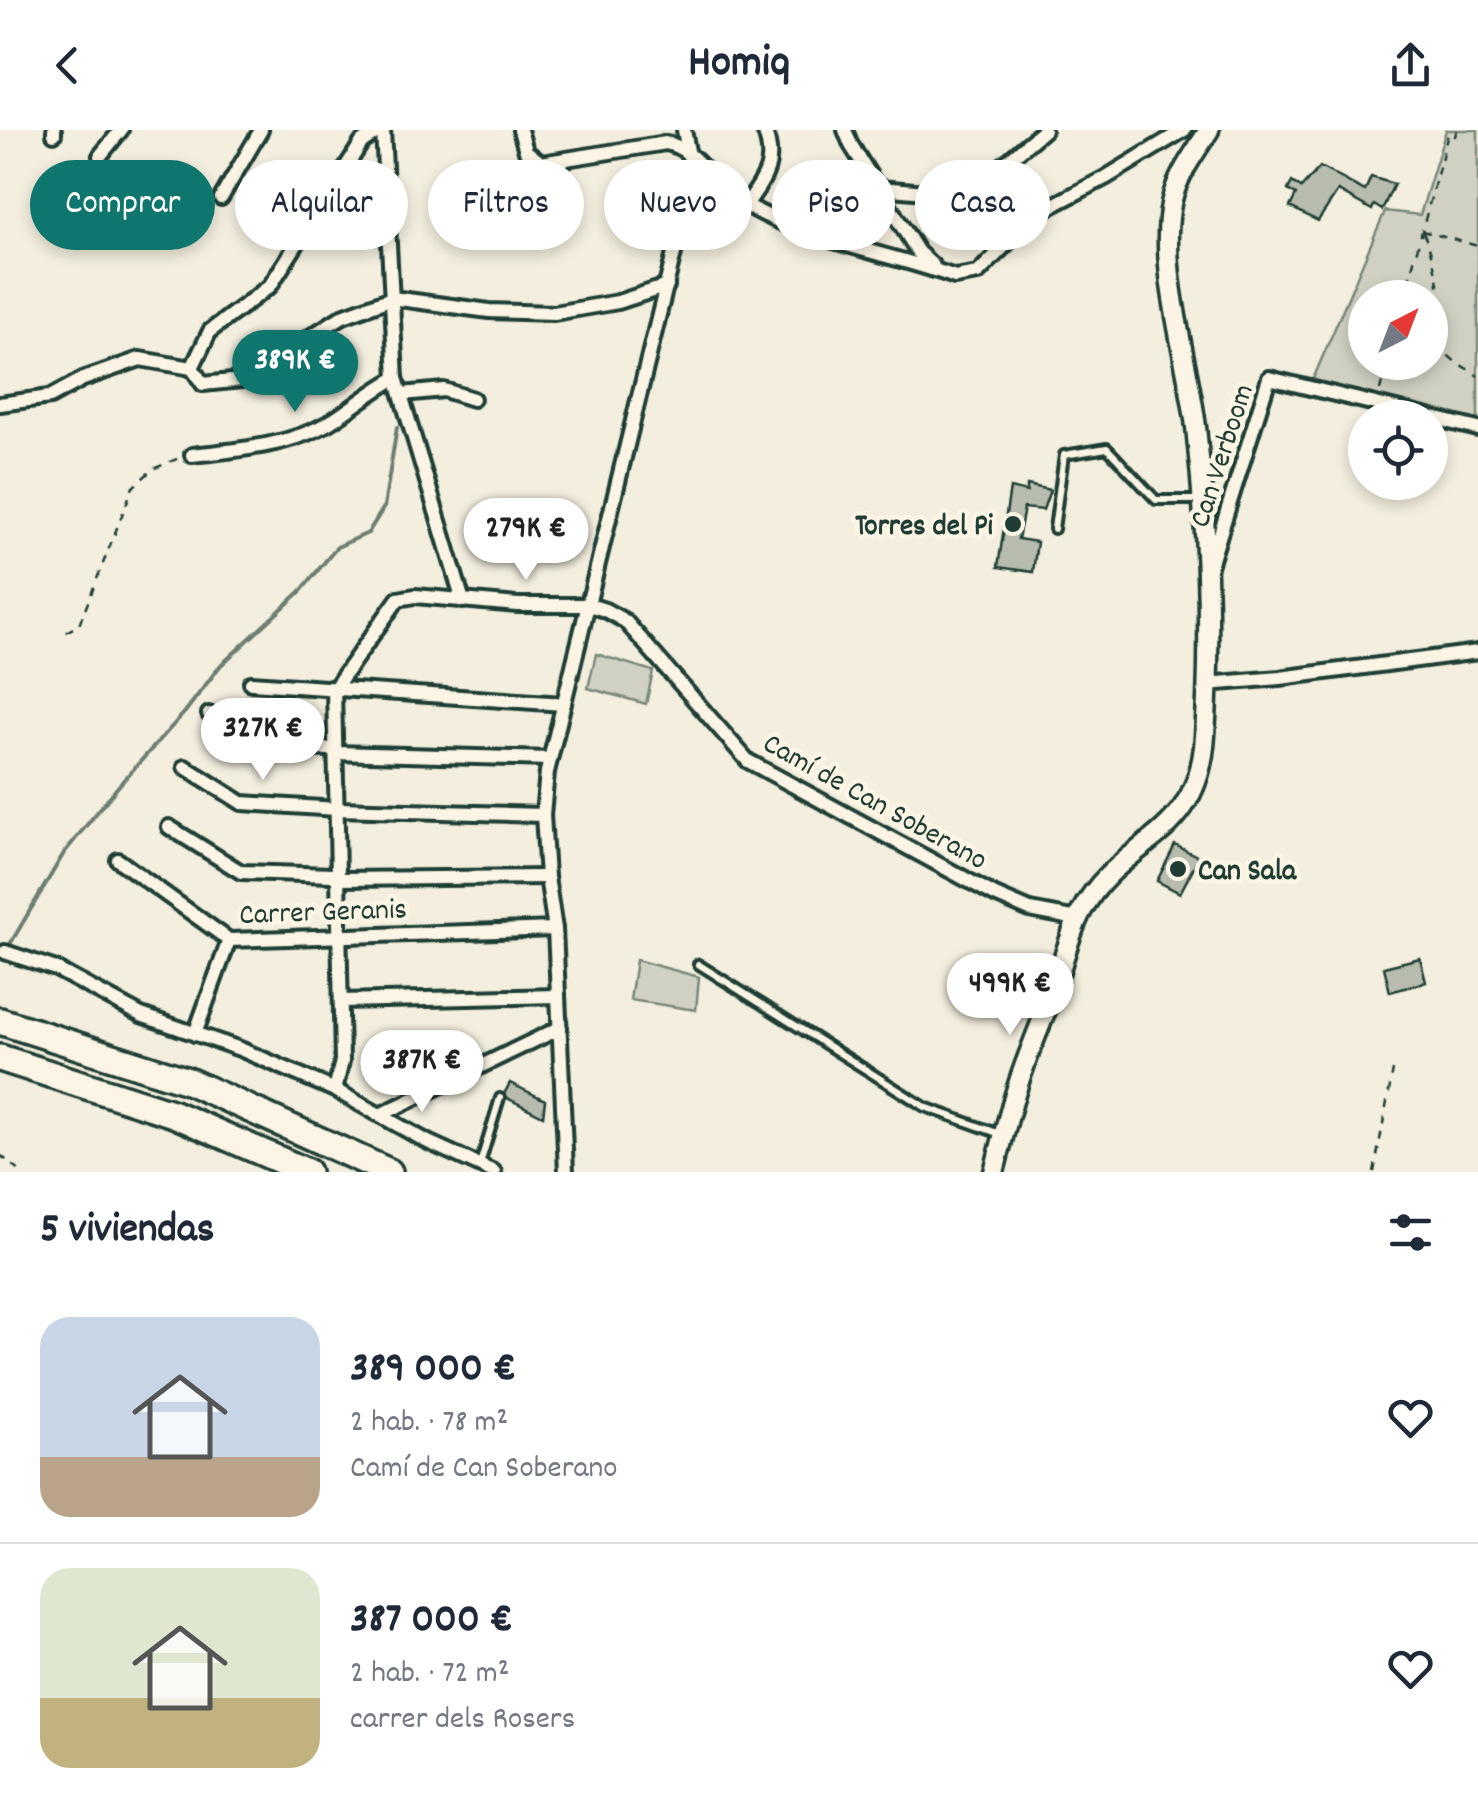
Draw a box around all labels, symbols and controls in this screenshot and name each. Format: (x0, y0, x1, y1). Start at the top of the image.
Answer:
text: Homiq (688, 33, 790, 97)
icon: back (40, 38, 95, 93)
icon: share (1383, 38, 1438, 93)
chip: Comprar (30, 160, 215, 250)
chip: Alquilar (235, 160, 408, 250)
chip: Filtros (428, 160, 584, 250)
chip: Nuevo (604, 160, 752, 250)
chip: Piso (772, 160, 895, 250)
chip: Casa (915, 160, 1050, 250)
north arrow (1348, 280, 1448, 380)
map controls (1348, 280, 1448, 500)
pin: 389K € (214, 330, 376, 415)
text: 389K € (254, 339, 336, 385)
street label: Can Verboom (1181, 379, 1268, 534)
button: locate (1348, 400, 1448, 500)
pin: 279K € (445, 498, 607, 583)
text: 279K € (486, 507, 566, 553)
place label: Torres del Pi (855, 507, 994, 550)
marker: Torres del Pi (1002, 513, 1024, 535)
pin: 327K € (182, 698, 344, 783)
text: 327K € (223, 707, 303, 753)
street label: Camí de Can Soberano (754, 724, 994, 884)
place label: Can Sala (1198, 852, 1297, 895)
marker: Can Sala (1167, 858, 1189, 880)
street label: Carrer Geranis (239, 890, 408, 939)
pin: 499K € (929, 953, 1091, 1038)
text: 499K € (969, 962, 1051, 1008)
pin: 387K € (341, 1030, 503, 1115)
text: 387K € (382, 1039, 462, 1085)
text: 5 viviendas (40, 1202, 214, 1262)
icon: filters (1383, 1205, 1438, 1260)
text: 389 000 € (350, 1341, 516, 1401)
icon: home (120, 1357, 240, 1477)
icon: heart (1383, 1390, 1438, 1445)
text: 2 hab. · 78 m² (350, 1401, 508, 1447)
text: Camí de Can Soberano (350, 1447, 618, 1493)
text: 387 000 € (350, 1592, 513, 1652)
icon: home (120, 1608, 240, 1728)
icon: heart (1383, 1641, 1438, 1696)
text: 2 hab. · 72 m² (350, 1652, 509, 1698)
text: carrer dels Rosers (350, 1698, 575, 1744)

